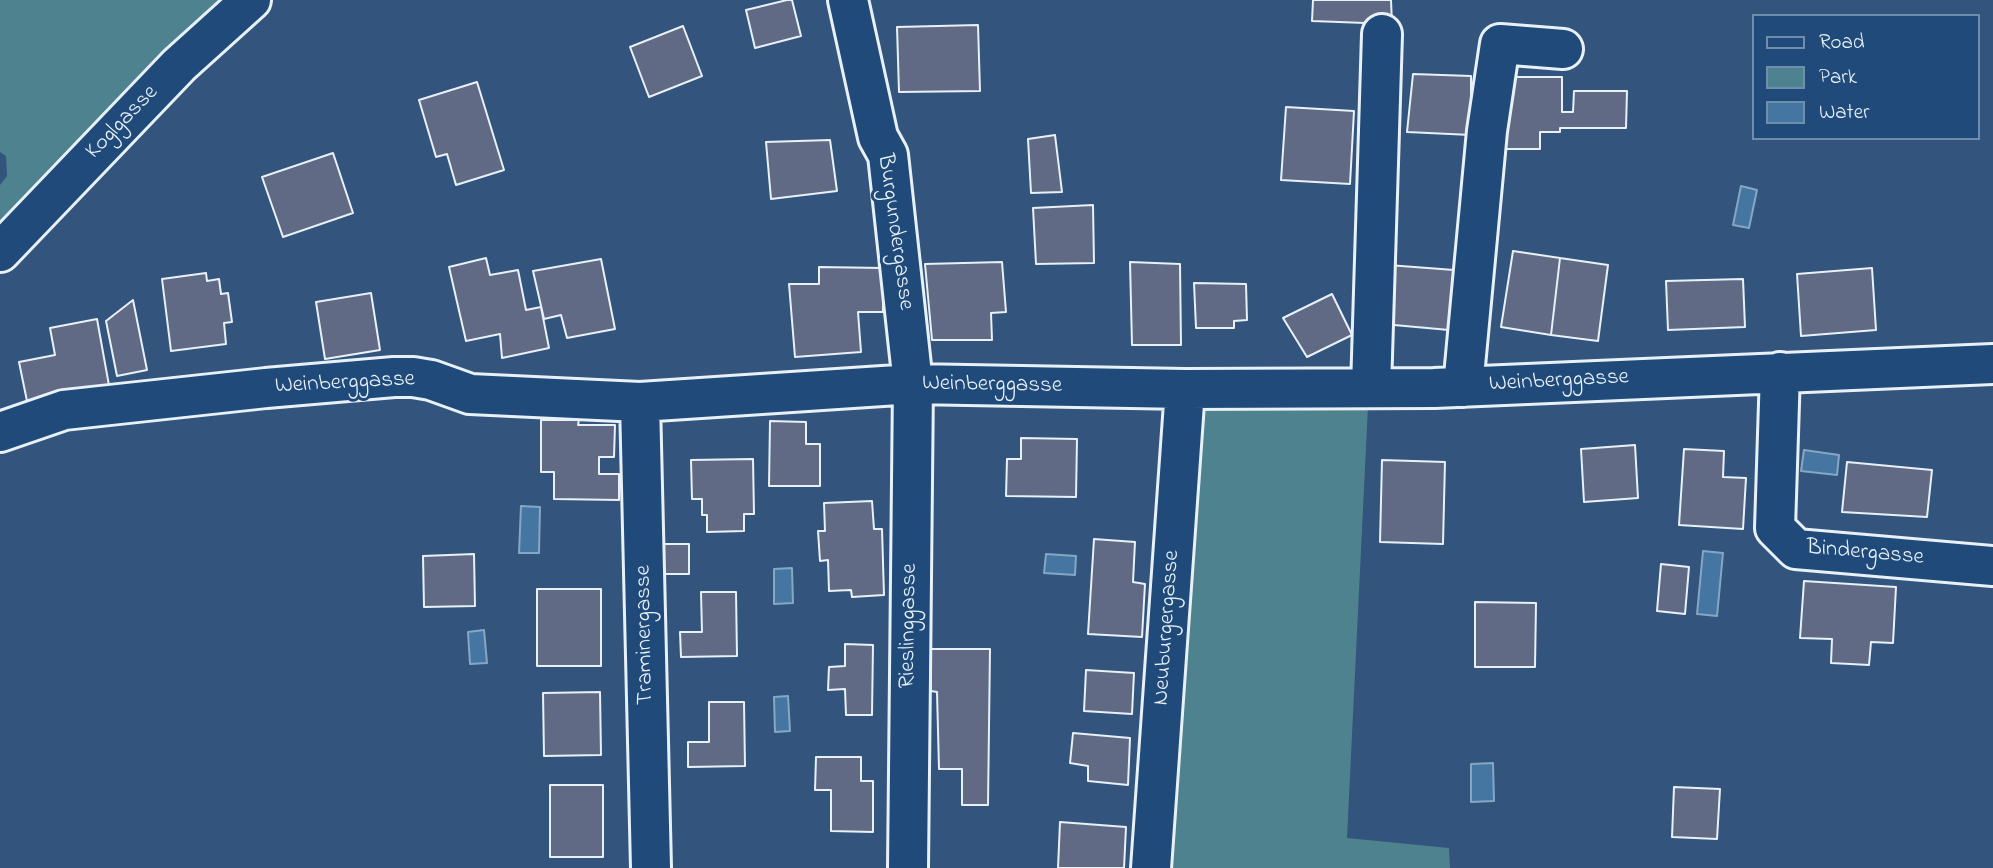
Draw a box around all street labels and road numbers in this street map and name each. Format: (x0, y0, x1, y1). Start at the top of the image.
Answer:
street label: Koglgasse (81, 80, 165, 166)
street label: Burgundergasse (869, 152, 919, 312)
street label: Weinberggasse (1488, 365, 1630, 399)
street label: Weinberggasse (274, 367, 416, 401)
street label: Weinberggasse (922, 371, 1062, 401)
street label: Bindergasse (1805, 535, 1925, 573)
street label: Neuburgergasse (1149, 549, 1187, 707)
street label: Rieslinggasse (895, 563, 925, 689)
street label: Traminergasse (631, 565, 661, 705)

